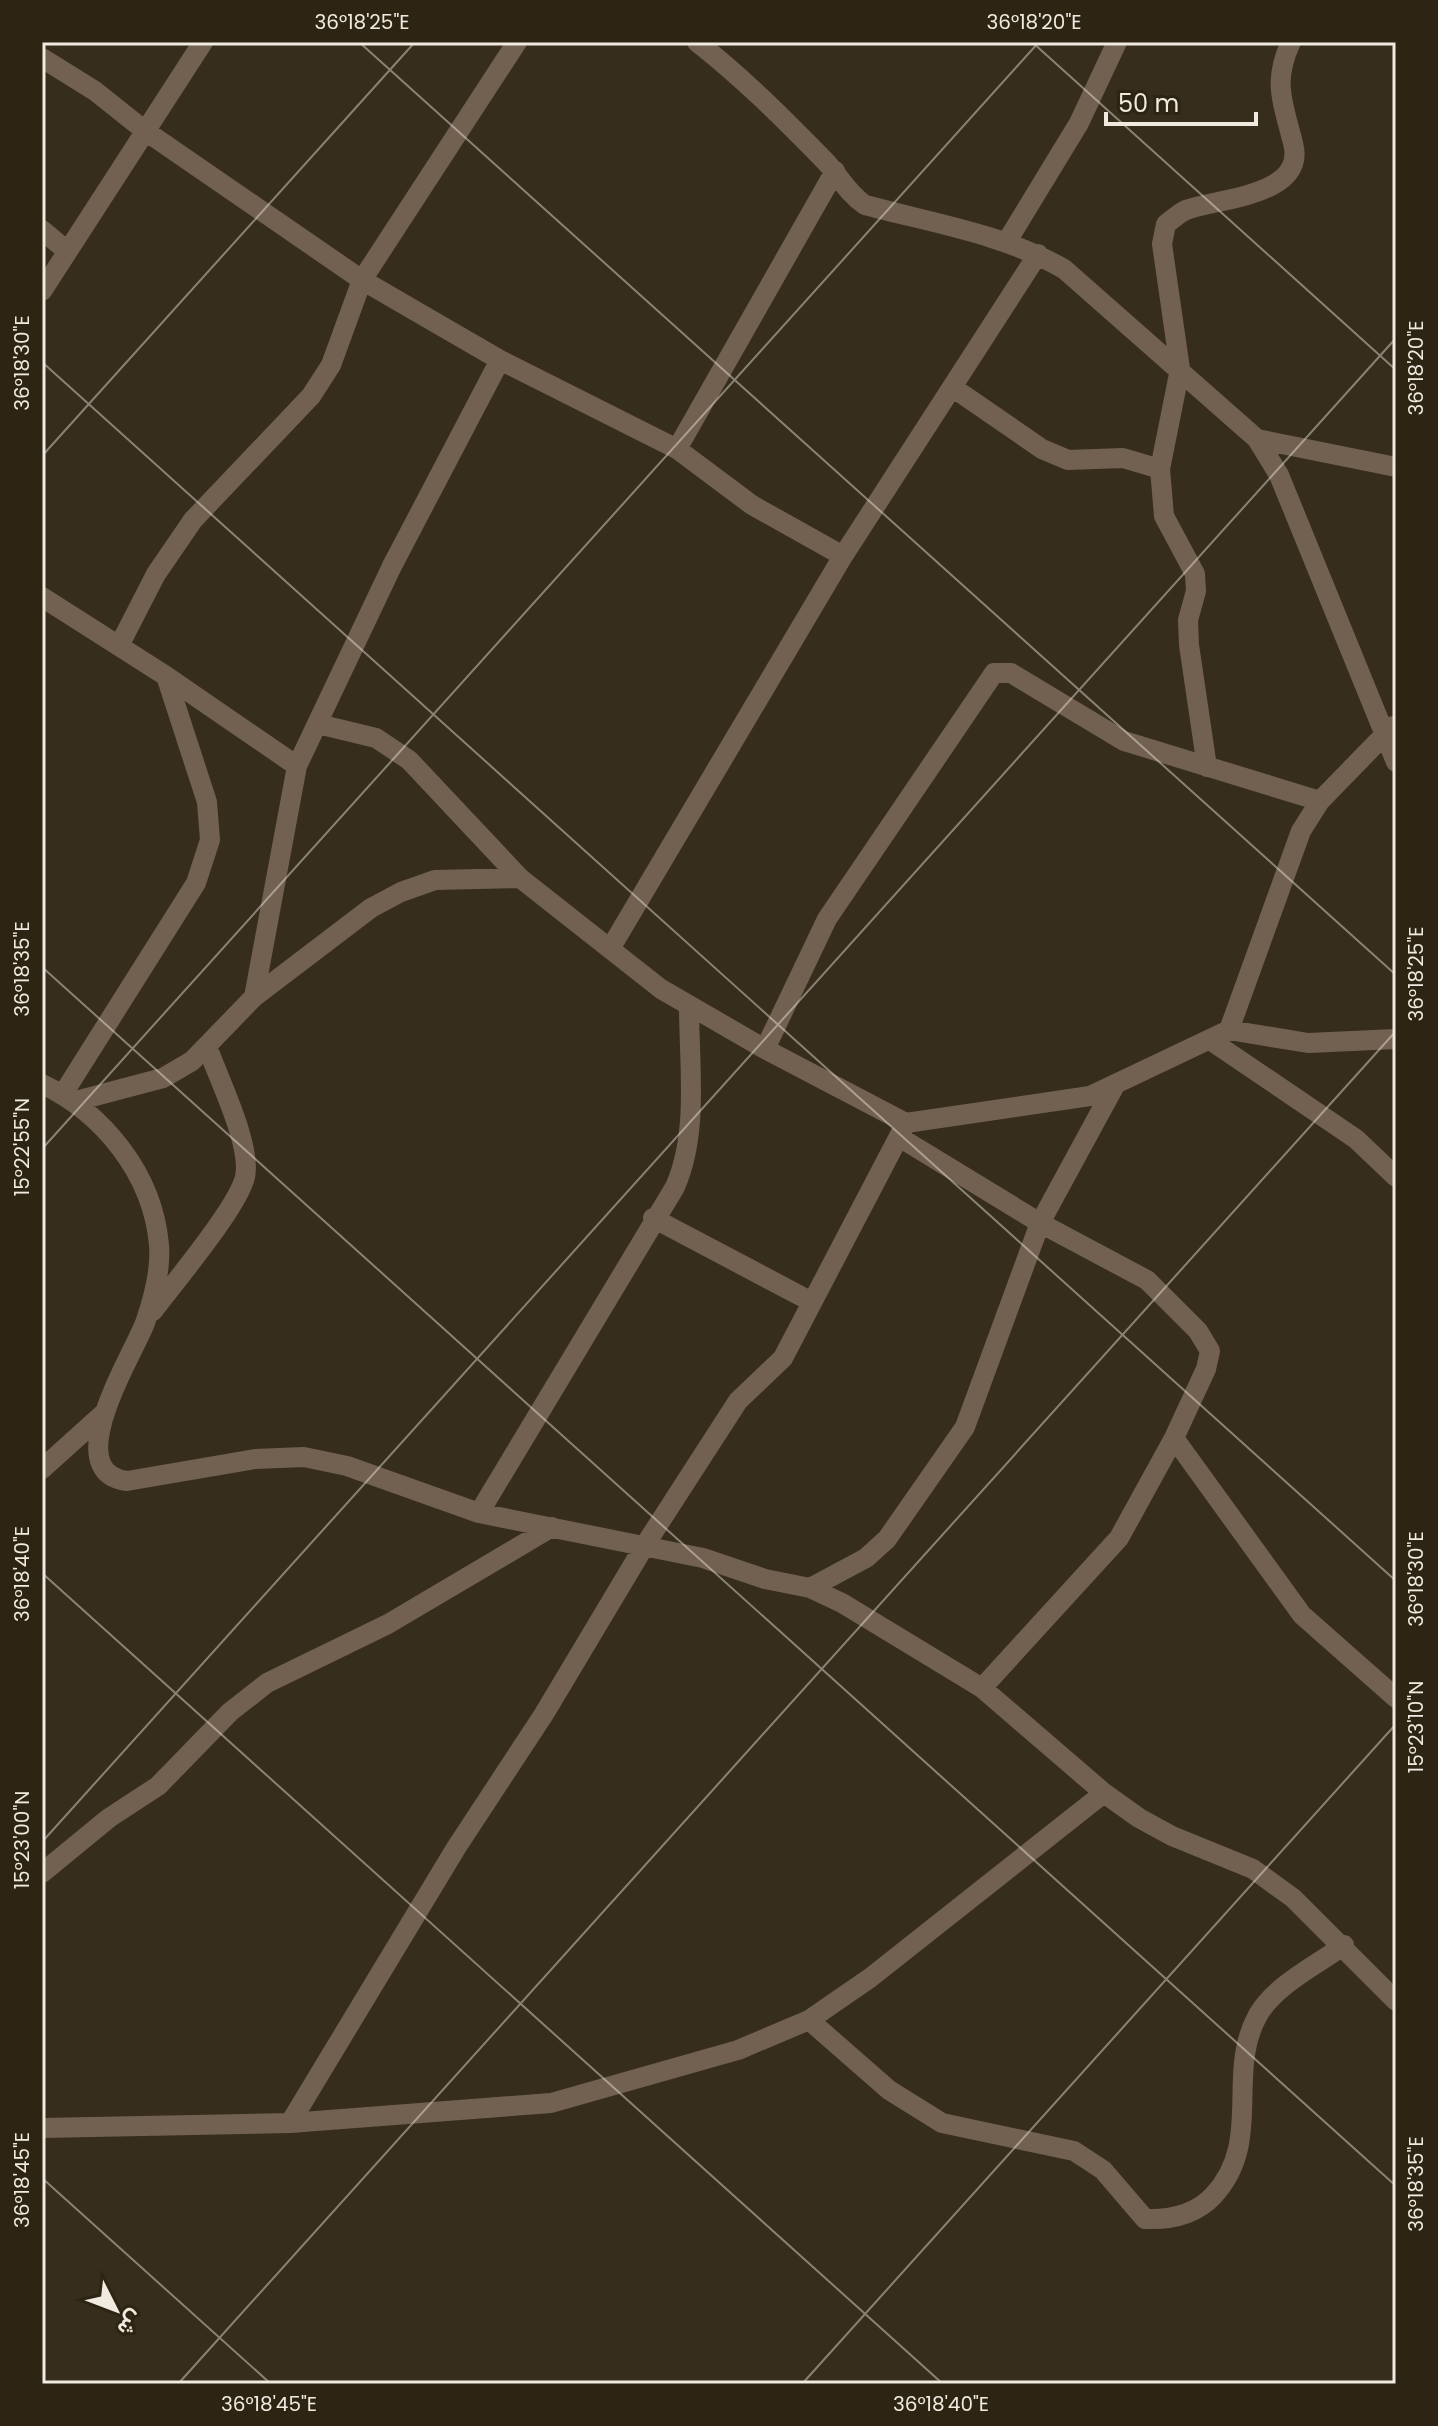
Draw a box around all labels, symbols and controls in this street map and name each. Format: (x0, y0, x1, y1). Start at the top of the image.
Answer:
text: 36°18'25"E (314, 8, 410, 36)
text: 36°18'20"E (986, 8, 1082, 36)
scale bar (1106, 76, 1256, 126)
text: 50 m (1118, 87, 1179, 120)
text: 36°18'30"E (8, 315, 36, 411)
text: 36°18'20"E (1402, 320, 1430, 416)
text: 36°18'35"E (8, 921, 36, 1017)
text: 36°18'25"E (1402, 926, 1430, 1022)
text: 15°22'55"N (8, 1098, 36, 1196)
text: 36°18'40"E (8, 1526, 36, 1622)
text: 36°18'30"E (1402, 1531, 1430, 1627)
text: 15°23'10"N (1402, 1681, 1430, 1773)
text: 15°23'00"N (8, 1791, 36, 1889)
text: 36°18'45"E (8, 2132, 36, 2228)
text: 36°18'35"E (1402, 2136, 1430, 2232)
north arrow (76, 2270, 156, 2350)
text: ش (110, 2303, 151, 2343)
text: 36°18'45"E (221, 2390, 317, 2418)
text: 36°18'40"E (893, 2390, 989, 2418)

